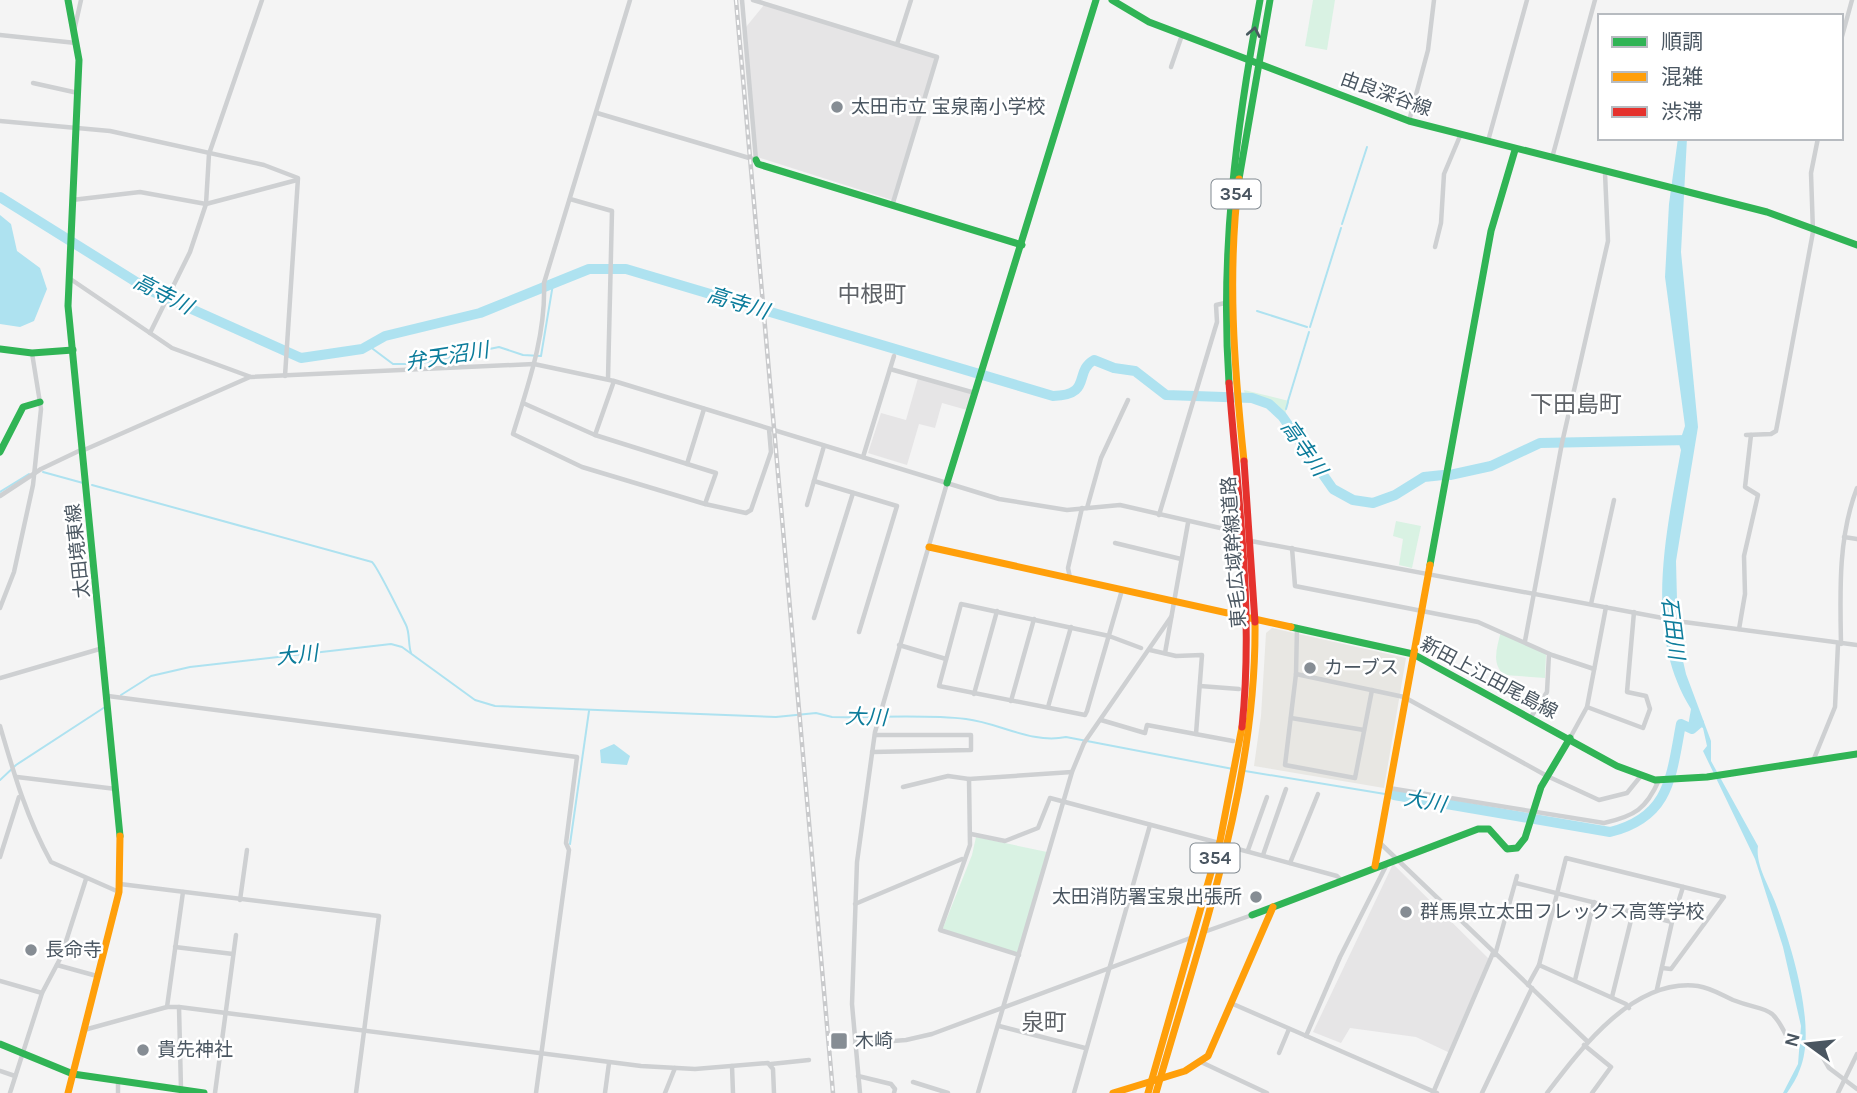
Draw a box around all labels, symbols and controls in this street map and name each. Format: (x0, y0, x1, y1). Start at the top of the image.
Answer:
legend (1598, 14, 1843, 140)
one-way arrow (1245, 26, 1260, 38)
text: 順調 (1661, 30, 1703, 54)
text: 混雑 (1661, 65, 1703, 89)
street label: 由良深谷線 (1338, 67, 1434, 121)
place label: 太田市立 宝泉南小学校 (851, 96, 1046, 118)
marker: 太田市立 宝泉南小学校 (829, 99, 845, 115)
text: 渋滞 (1661, 100, 1703, 124)
road number: 354 (1212, 180, 1260, 209)
water label: 高寺川 (129, 269, 198, 320)
district label: 中根町 (838, 281, 907, 308)
water label: 高寺川 (704, 282, 774, 324)
water label: 弁天沼川 (404, 337, 492, 374)
district label: 下田島町 (1530, 391, 1622, 418)
water label: 高寺川 (1276, 415, 1333, 482)
street label: 東毛広域幹線道路 (1218, 475, 1250, 629)
street label: 太田境東線 (62, 503, 94, 599)
water label: 石田川 (1657, 595, 1689, 663)
street label: 新田上江田尾島線 (1417, 633, 1561, 723)
water label: 大川 (275, 641, 321, 669)
place label: カーブス (1324, 657, 1399, 679)
marker: カーブス (1302, 660, 1318, 676)
water label: 大川 (845, 704, 889, 730)
water label: 大川 (1402, 786, 1450, 817)
road number: 354 (1190, 844, 1240, 872)
place label: 太田消防署宝泉出張所 (1052, 886, 1242, 908)
marker: 太田消防署宝泉出張所 (1248, 889, 1264, 905)
place label: 群馬県立太田フレックス高等学校 (1420, 901, 1704, 923)
marker: 群馬県立太田フレックス高等学校 (1398, 904, 1414, 920)
place label: 長命寺 (45, 939, 102, 961)
marker: 長命寺 (23, 942, 39, 958)
district label: 泉町 (1021, 1009, 1067, 1036)
north arrow (1773, 1009, 1843, 1079)
place label: 木崎 (855, 1030, 893, 1052)
text: N (1780, 1030, 1805, 1049)
marker: 木崎 (829, 1031, 849, 1051)
place label: 貴先神社 (157, 1039, 233, 1061)
marker: 貴先神社 (135, 1042, 151, 1058)

